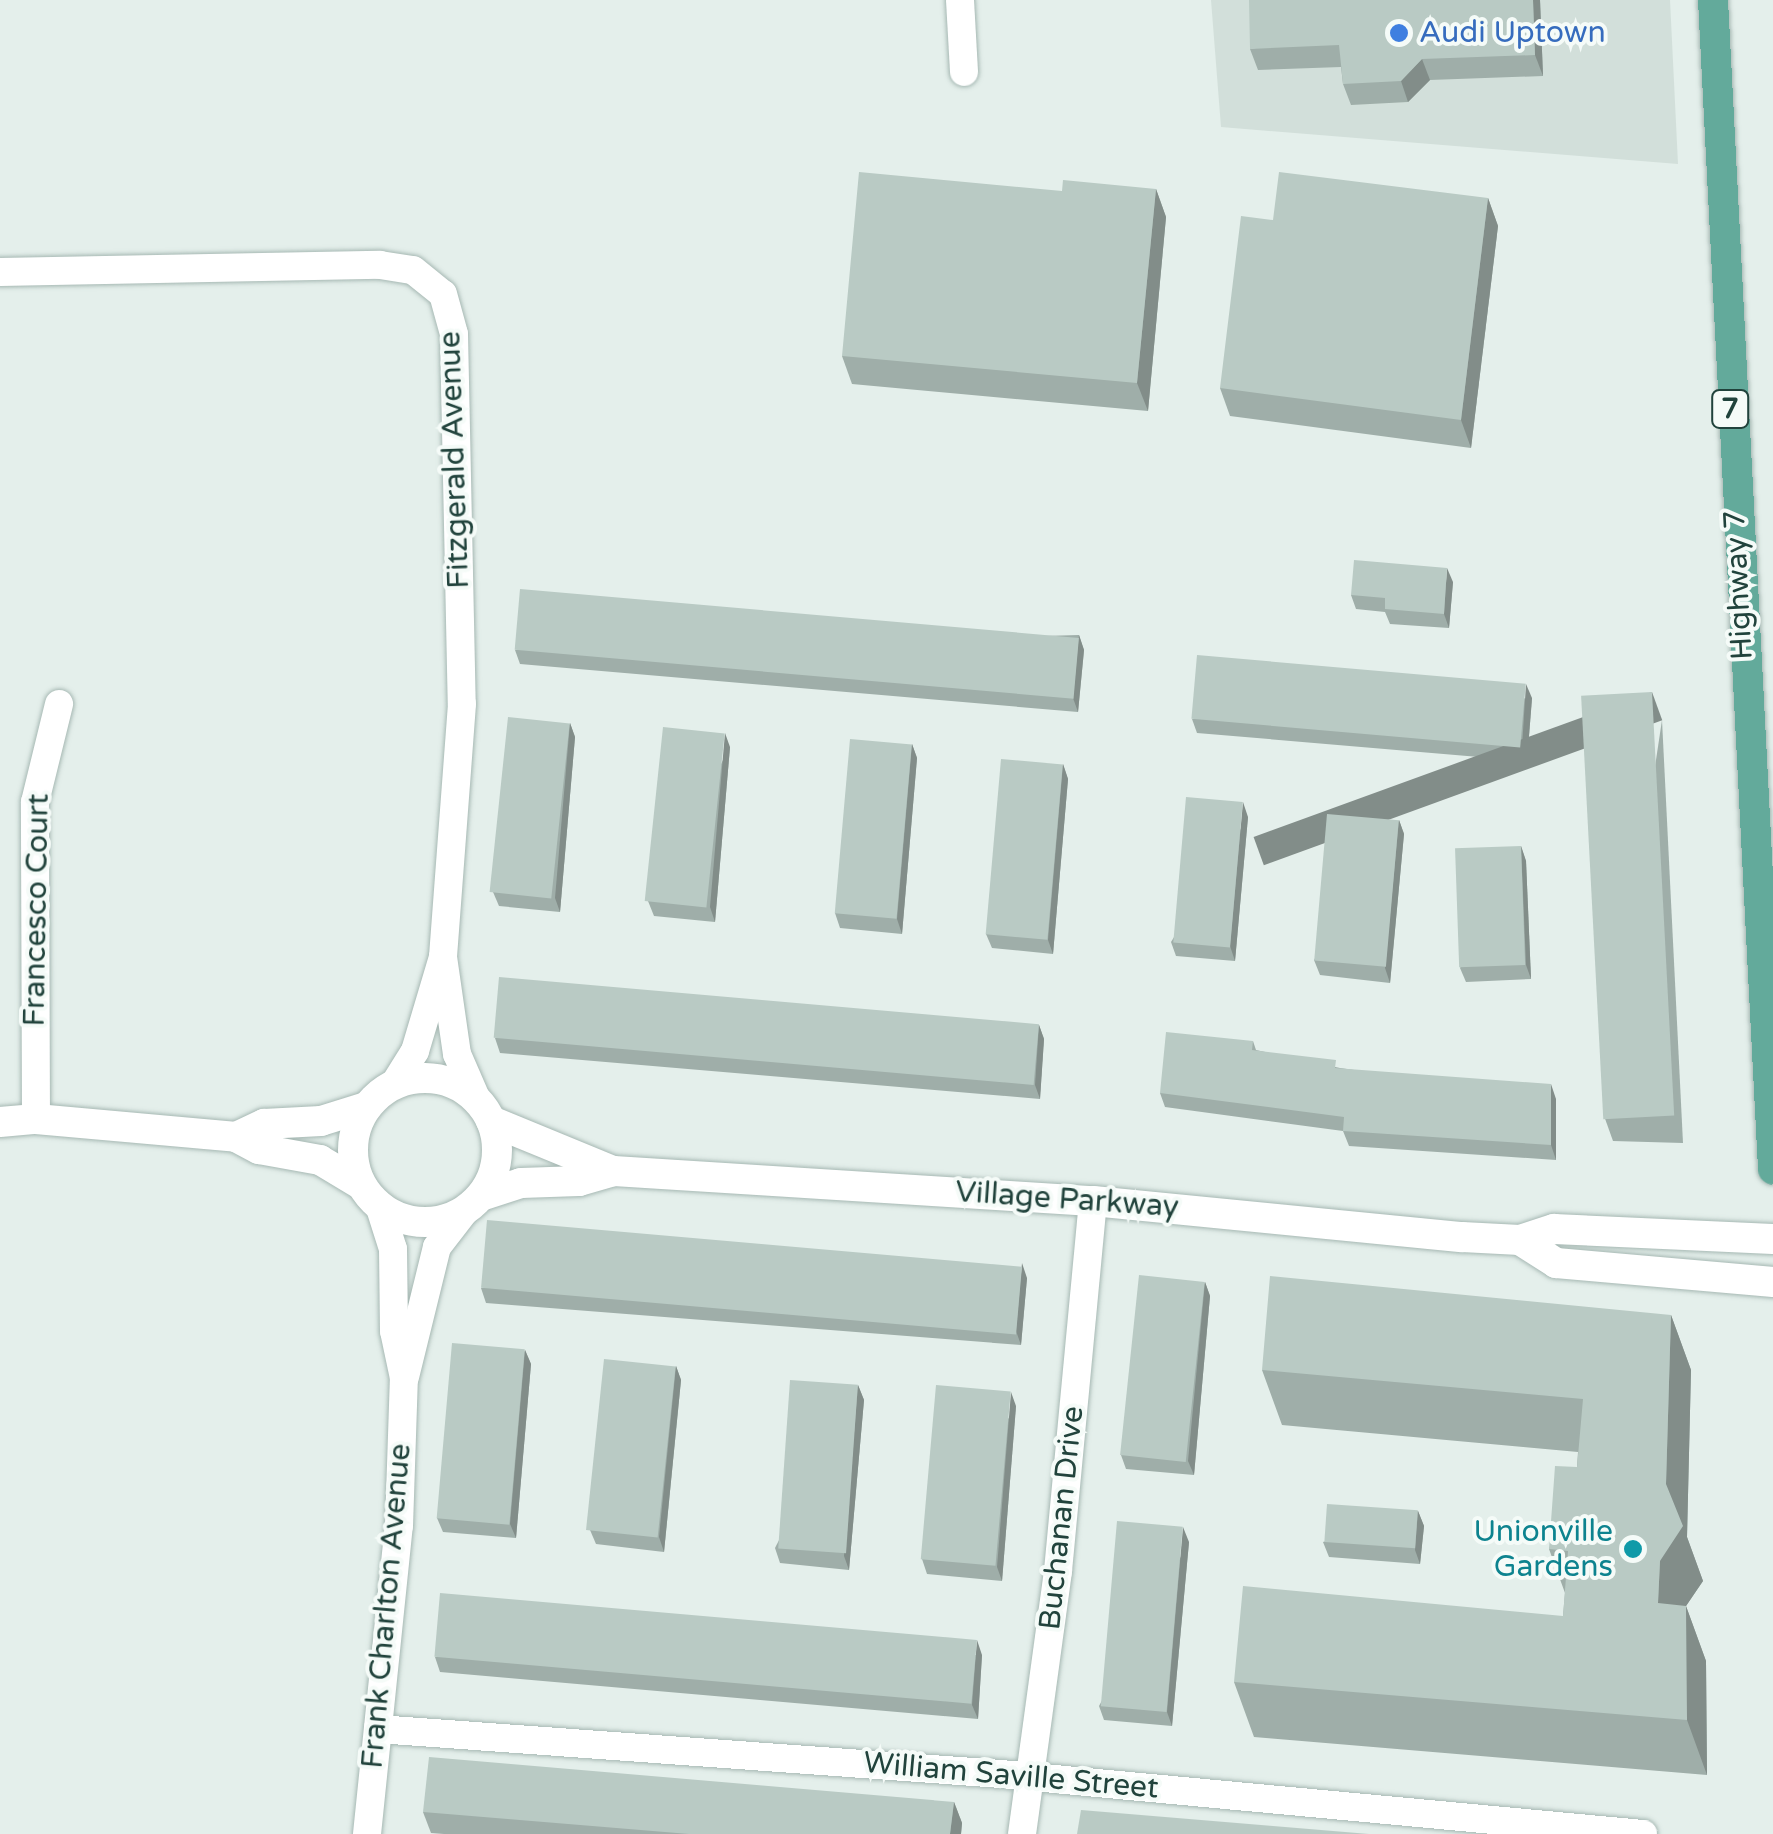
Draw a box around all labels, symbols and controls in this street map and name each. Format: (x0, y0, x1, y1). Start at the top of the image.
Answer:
place label: Audi Uptown (1419, 15, 1606, 51)
marker: Audi Uptown (1388, 22, 1410, 44)
street label: Fitzgerald Avenue (433, 331, 477, 589)
road number: 7 (1710, 386, 1750, 432)
street label: Highway 7 (1717, 509, 1761, 661)
street label: Francesco Court (17, 793, 57, 1027)
street label: Village Parkway (954, 1174, 1180, 1226)
street label: Buchanan Drive (1032, 1404, 1092, 1632)
street label: Frank Charlton Avenue (355, 1442, 419, 1770)
place label: Unionville Gardens (1474, 1514, 1613, 1584)
marker: Unionville Gardens (1622, 1538, 1644, 1560)
street label: William Saville Street (862, 1745, 1160, 1807)

